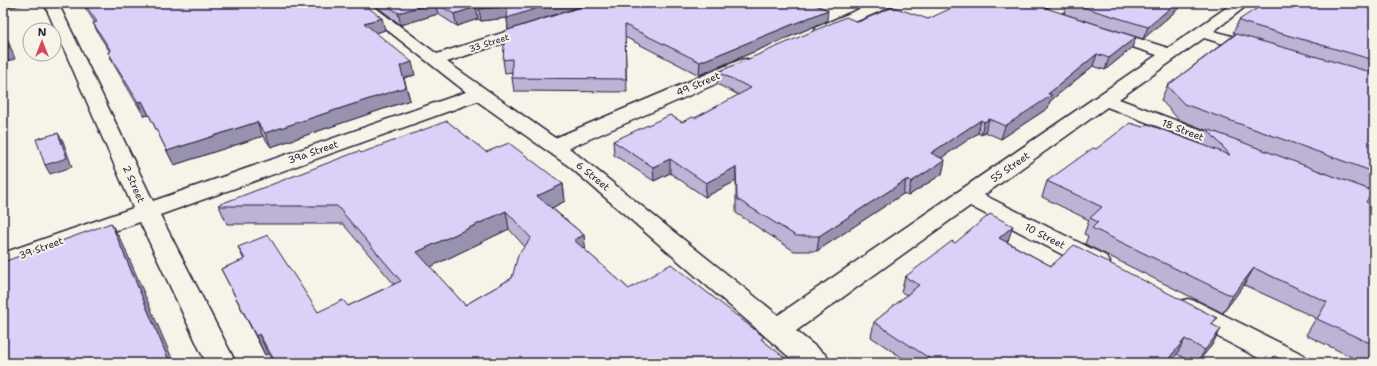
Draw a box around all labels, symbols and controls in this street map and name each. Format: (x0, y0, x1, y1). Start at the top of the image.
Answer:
north arrow (22, 22, 62, 62)
text: N (38, 25, 47, 40)
street label: 33 Street (467, 31, 511, 55)
street label: 49 Street (674, 69, 722, 99)
street label: 18 Street (1160, 116, 1206, 144)
street label: 39a Street (286, 137, 340, 167)
street label: 55 Street (988, 149, 1032, 185)
street label: 6 Street (573, 158, 613, 194)
street label: 2 Street (120, 163, 148, 205)
street label: 10 Street (1023, 220, 1067, 252)
street label: 39 Street (17, 234, 65, 262)

